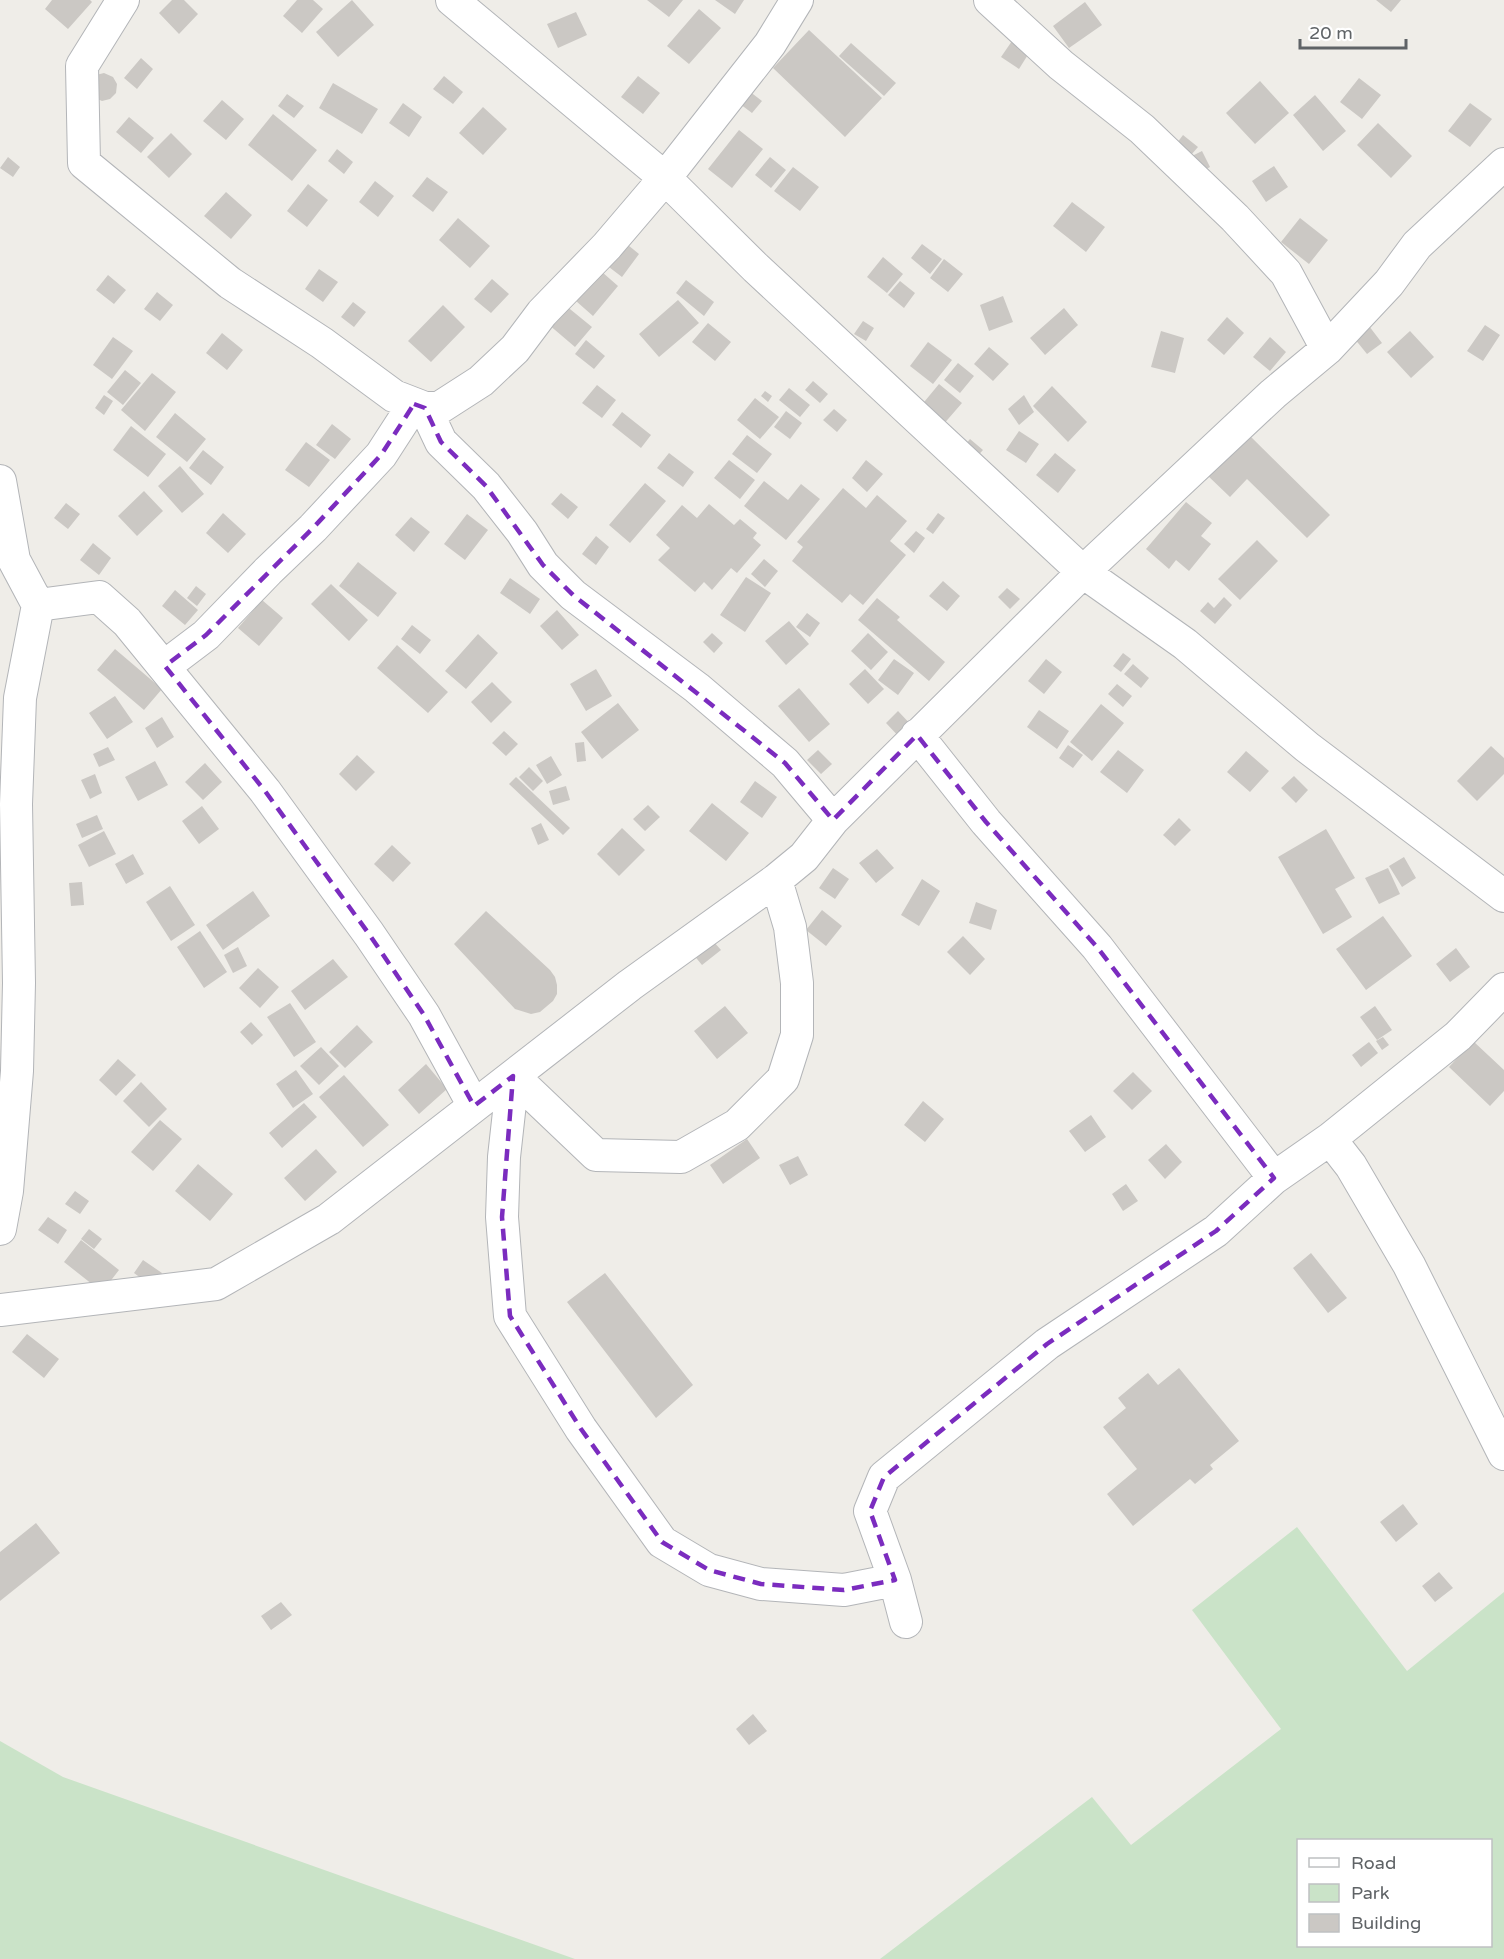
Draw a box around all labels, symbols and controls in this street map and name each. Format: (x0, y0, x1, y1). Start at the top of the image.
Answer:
scale bar (1300, 12, 1406, 50)
text: 20 m (1309, 22, 1353, 44)
legend (1297, 1839, 1492, 1947)
text: Road (1351, 1852, 1396, 1874)
text: Park (1351, 1882, 1390, 1904)
text: Building (1351, 1912, 1421, 1934)

